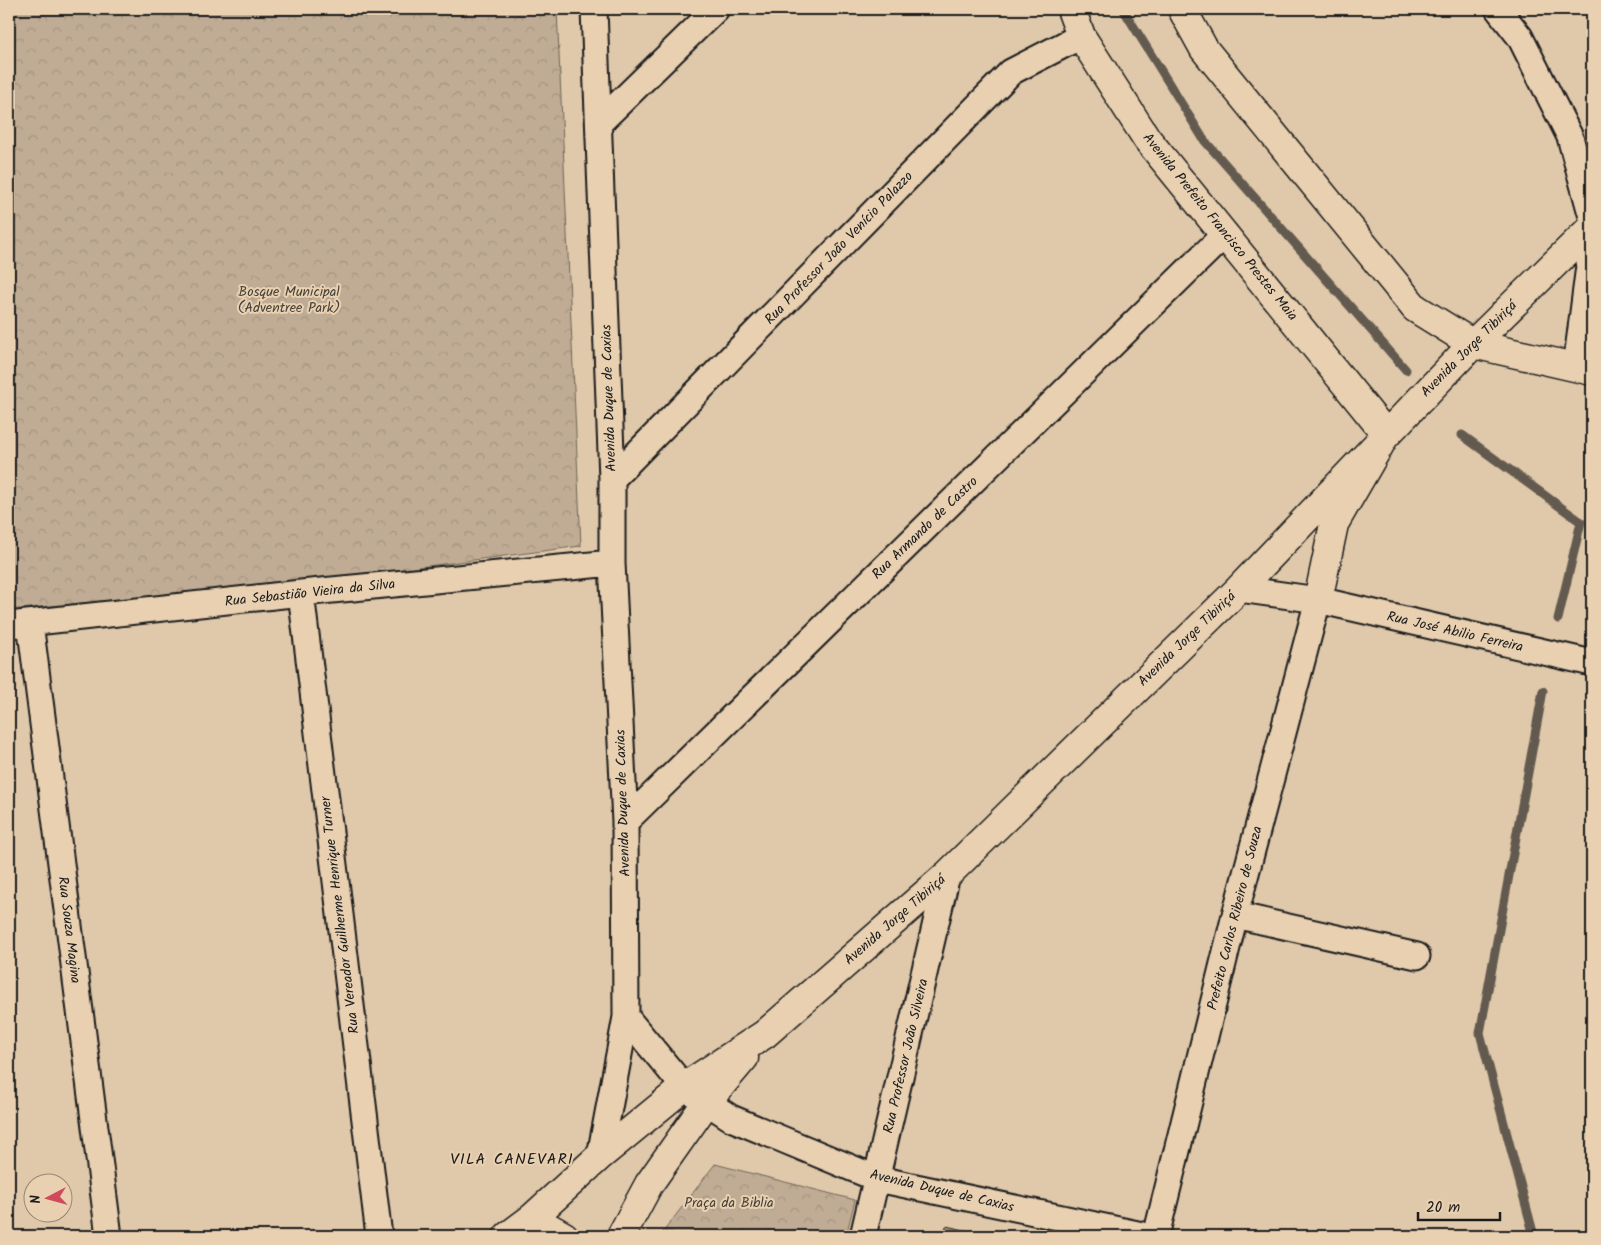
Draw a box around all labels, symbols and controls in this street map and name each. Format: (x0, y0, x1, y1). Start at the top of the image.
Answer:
street label: Avenida Prefeito Francisco Prestes Maia (1137, 128, 1303, 326)
street label: Rua Professor João Venício Palazzo (760, 166, 918, 330)
park label: Bosque Municipal (Adventree Park) (238, 281, 340, 319)
street label: Avenida Jorge Tibiriçá (1416, 295, 1523, 402)
street label: Avenida Duque de Caxias (595, 324, 623, 472)
street label: Rua Armando de Castro (867, 471, 983, 585)
street label: Rua Sebastião Vieira da Silva (224, 573, 396, 613)
street label: Avenida Jorge Tibiriçá (1133, 585, 1242, 692)
street label: Rua José Abilio Ferreira (1385, 606, 1525, 658)
street label: Avenida Duque de Caxias (609, 729, 637, 877)
street label: Rua Vereador Guilherme Henrique Turner (314, 794, 365, 1035)
street label: Prefeito Carlos Ribeiro de Souza (1201, 824, 1269, 1012)
street label: Avenida Jorge Tibiriçá (839, 868, 952, 971)
street label: Rua Souza Magina (52, 875, 86, 985)
street label: Rua Professor João Silveira (877, 976, 935, 1136)
district label: VILA CANEVARI (450, 1147, 574, 1172)
street label: Avenida Duque de Caxias (868, 1164, 1016, 1218)
north arrow (22, 1172, 72, 1222)
scale bar (1418, 1190, 1501, 1222)
park label: Praça da Biblia (684, 1192, 774, 1214)
text: N (25, 1194, 47, 1205)
text: 20 m (1426, 1196, 1460, 1220)

